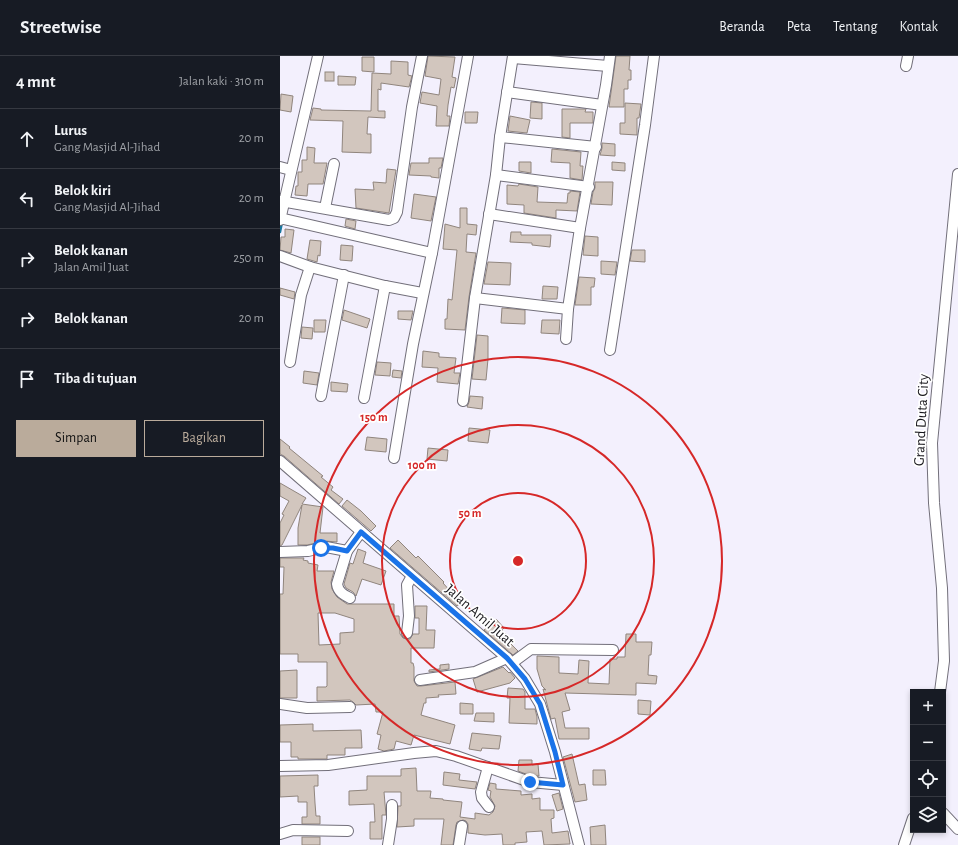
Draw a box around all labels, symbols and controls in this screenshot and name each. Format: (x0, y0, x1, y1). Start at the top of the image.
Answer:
text: Streetwise (20, 18, 101, 37)
text: Beranda (719, 20, 765, 34)
text: Peta (787, 20, 811, 34)
text: Tentang (833, 20, 877, 34)
text: Kontak (899, 20, 938, 34)
text: 4 mnt (16, 73, 55, 90)
text: Jalan kaki · 310 m (179, 75, 264, 88)
text: Lurus (54, 123, 87, 138)
icon: ahead (16, 128, 38, 150)
text: 20 m (239, 132, 264, 145)
text: Gang Masjid Al-Jihad (54, 141, 160, 154)
text: Belok kiri (54, 183, 111, 198)
icon: left (16, 188, 38, 210)
text: 20 m (239, 192, 264, 205)
text: Gang Masjid Al-Jihad (54, 201, 160, 214)
text: Belok kanan (54, 243, 128, 258)
icon: right (16, 248, 38, 270)
text: 250 m (233, 252, 264, 265)
text: Jalan Amil Juat (54, 261, 129, 274)
icon: right (16, 308, 38, 330)
text: Belok kanan (54, 311, 128, 326)
text: 20 m (239, 312, 264, 325)
icon: arrive (16, 368, 38, 390)
text: Tiba di tujuan (54, 371, 137, 386)
street label: Grand Duta City (912, 373, 931, 467)
text: 150 m (360, 411, 388, 423)
button: Simpan (16, 420, 136, 457)
button: Bagikan (144, 420, 264, 457)
text: 100 m (408, 459, 436, 471)
text: 50 m (459, 507, 482, 519)
route start (312, 539, 330, 557)
centre of rings (511, 554, 525, 568)
street label: Jalan Amil Juat (442, 581, 517, 649)
map controls (910, 689, 946, 833)
button: + (910, 689, 946, 725)
button: − (910, 725, 946, 761)
button: locate (910, 761, 946, 797)
route end (521, 773, 539, 791)
button: layers (910, 797, 946, 833)

